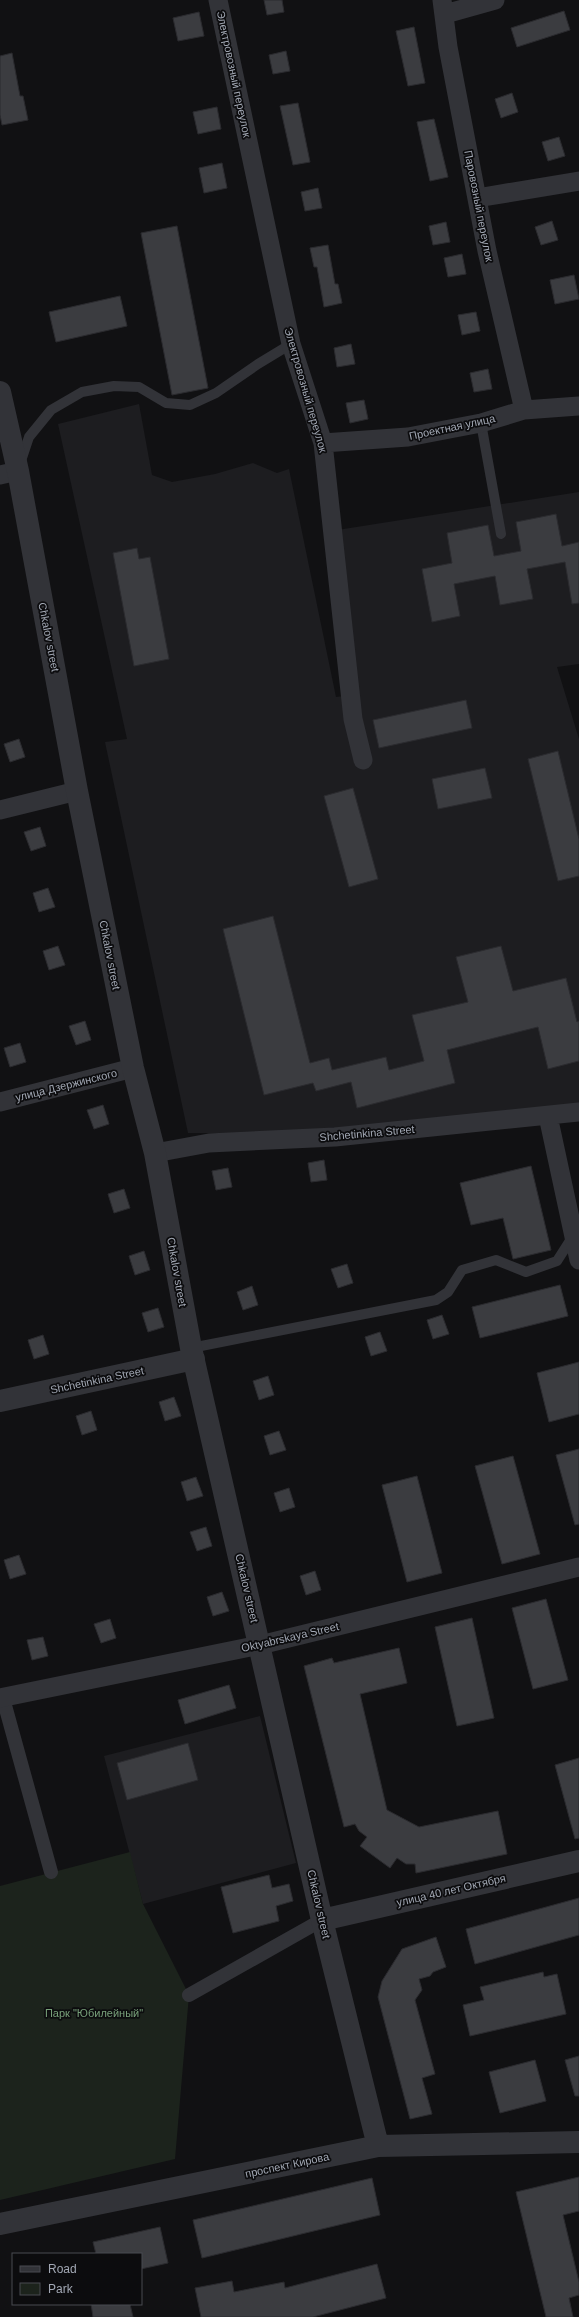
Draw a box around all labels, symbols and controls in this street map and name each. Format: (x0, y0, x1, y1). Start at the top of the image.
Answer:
street label: Электровозный переулок (215, 10, 253, 139)
street label: Паровозный переулок (462, 149, 496, 263)
street label: Электровозный переулок (282, 326, 330, 454)
street label: Проектная улица (408, 412, 497, 442)
street label: Chkalov street (36, 601, 62, 673)
street label: Chkalov street (97, 919, 123, 991)
street label: улица Дзержинского (14, 1067, 118, 1103)
street label: Shchetinkina Street (319, 1123, 415, 1143)
street label: Chkalov street (165, 1236, 189, 1308)
street label: Shchetinkina Street (49, 1364, 145, 1396)
street label: Chkalov street (233, 1552, 261, 1624)
street label: Oktyabrskaya Street (240, 1620, 340, 1654)
street label: Chkalov street (305, 1868, 333, 1940)
street label: улица 40 лет Октября (395, 1872, 507, 1908)
park label: Парк "Юбилейный" (45, 2007, 143, 2019)
street label: проспект Кирова (244, 2150, 331, 2180)
legend (12, 2253, 142, 2305)
text: Road (48, 2262, 77, 2276)
text: Park (48, 2282, 74, 2296)

